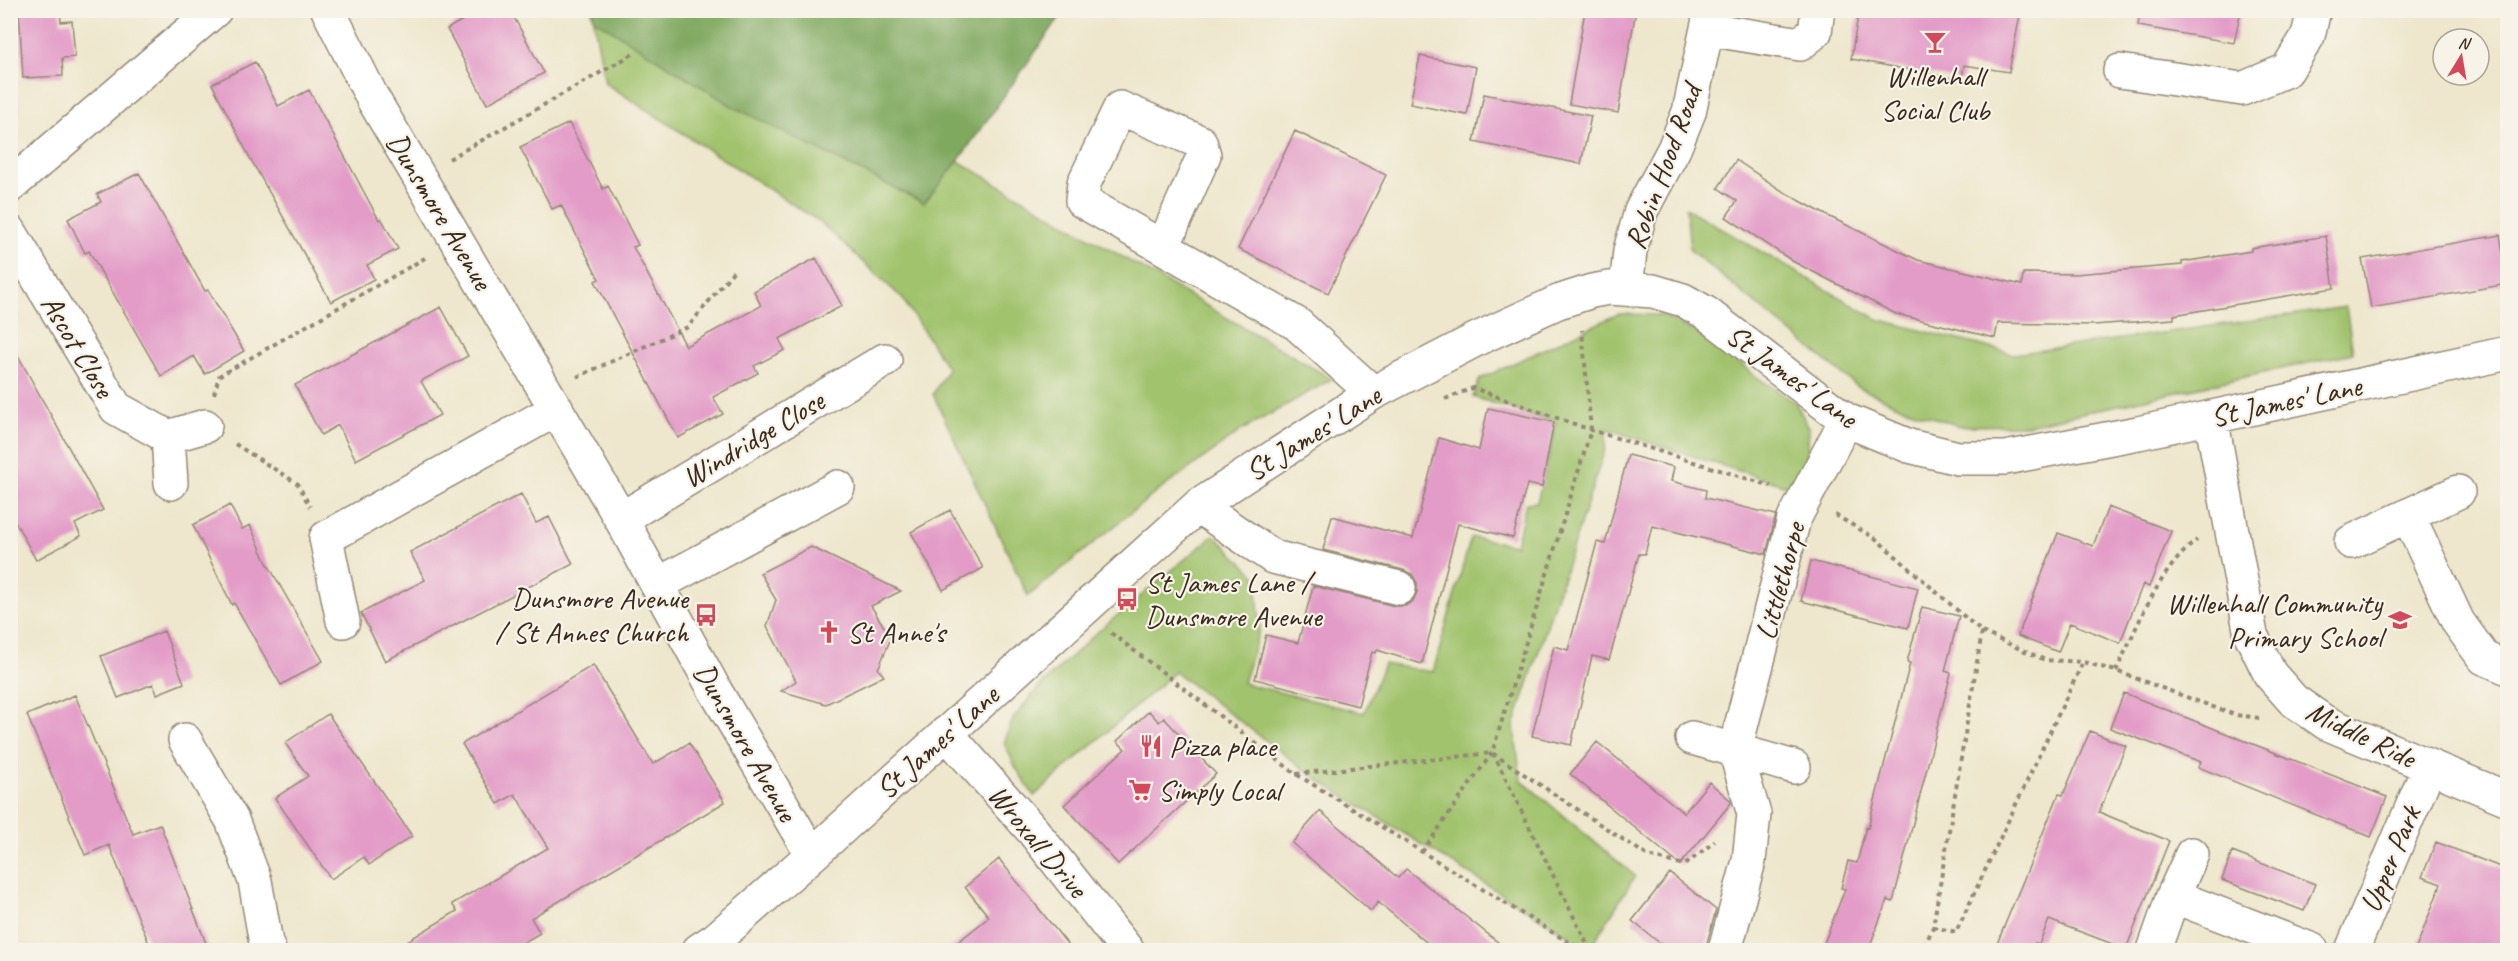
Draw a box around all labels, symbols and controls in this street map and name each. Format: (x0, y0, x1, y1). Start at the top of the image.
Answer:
north arrow (2431, 27, 2491, 87)
bar icon: Willenhall Social Club (1922, 29, 1948, 55)
text: N (2457, 32, 2473, 55)
place label: Willenhall Social Club (1881, 57, 1991, 129)
street label: Robin Hood Road (1616, 76, 1712, 254)
street label: Dunsmore Avenue (378, 126, 503, 298)
street label: Ascot Close (33, 288, 125, 406)
street label: St James' Lane (1719, 316, 1867, 438)
street label: St James' Lane (2207, 366, 2367, 435)
street label: St James' Lane (1238, 375, 1390, 490)
street label: Windridge Close (675, 381, 833, 496)
street label: Littlethorpe (1746, 516, 1814, 644)
place label: St James Lane / Dunsmore Avenue (1145, 563, 1324, 635)
place label: Dunsmore Avenue / St Annes Church (495, 579, 690, 651)
place label: Willenhall Community Primary School (2167, 584, 2387, 656)
bus stop icon: St James Lane / Dunsmore Avenue (1114, 586, 1140, 612)
bus stop icon: Dunsmore Avenue / St Annes Church (693, 602, 719, 628)
school or university icon: Willenhall Community Primary School (2387, 607, 2413, 633)
place label: St Anne's (847, 613, 948, 651)
church icon: St Anne's (816, 619, 842, 645)
street label: Dunsmore Avenue (685, 656, 808, 830)
street label: St James' Lane (867, 675, 1008, 807)
street label: Middle Ride (2300, 691, 2424, 778)
place label: Pizza place (1169, 727, 1278, 765)
restaurant icon: Pizza place (1138, 733, 1164, 759)
place label: Simply Local (1158, 771, 1285, 809)
street label: Wroxall Drive (980, 777, 1098, 907)
supermarket icon: Simply Local (1127, 777, 1153, 803)
street label: Upper Park (2351, 798, 2430, 918)

